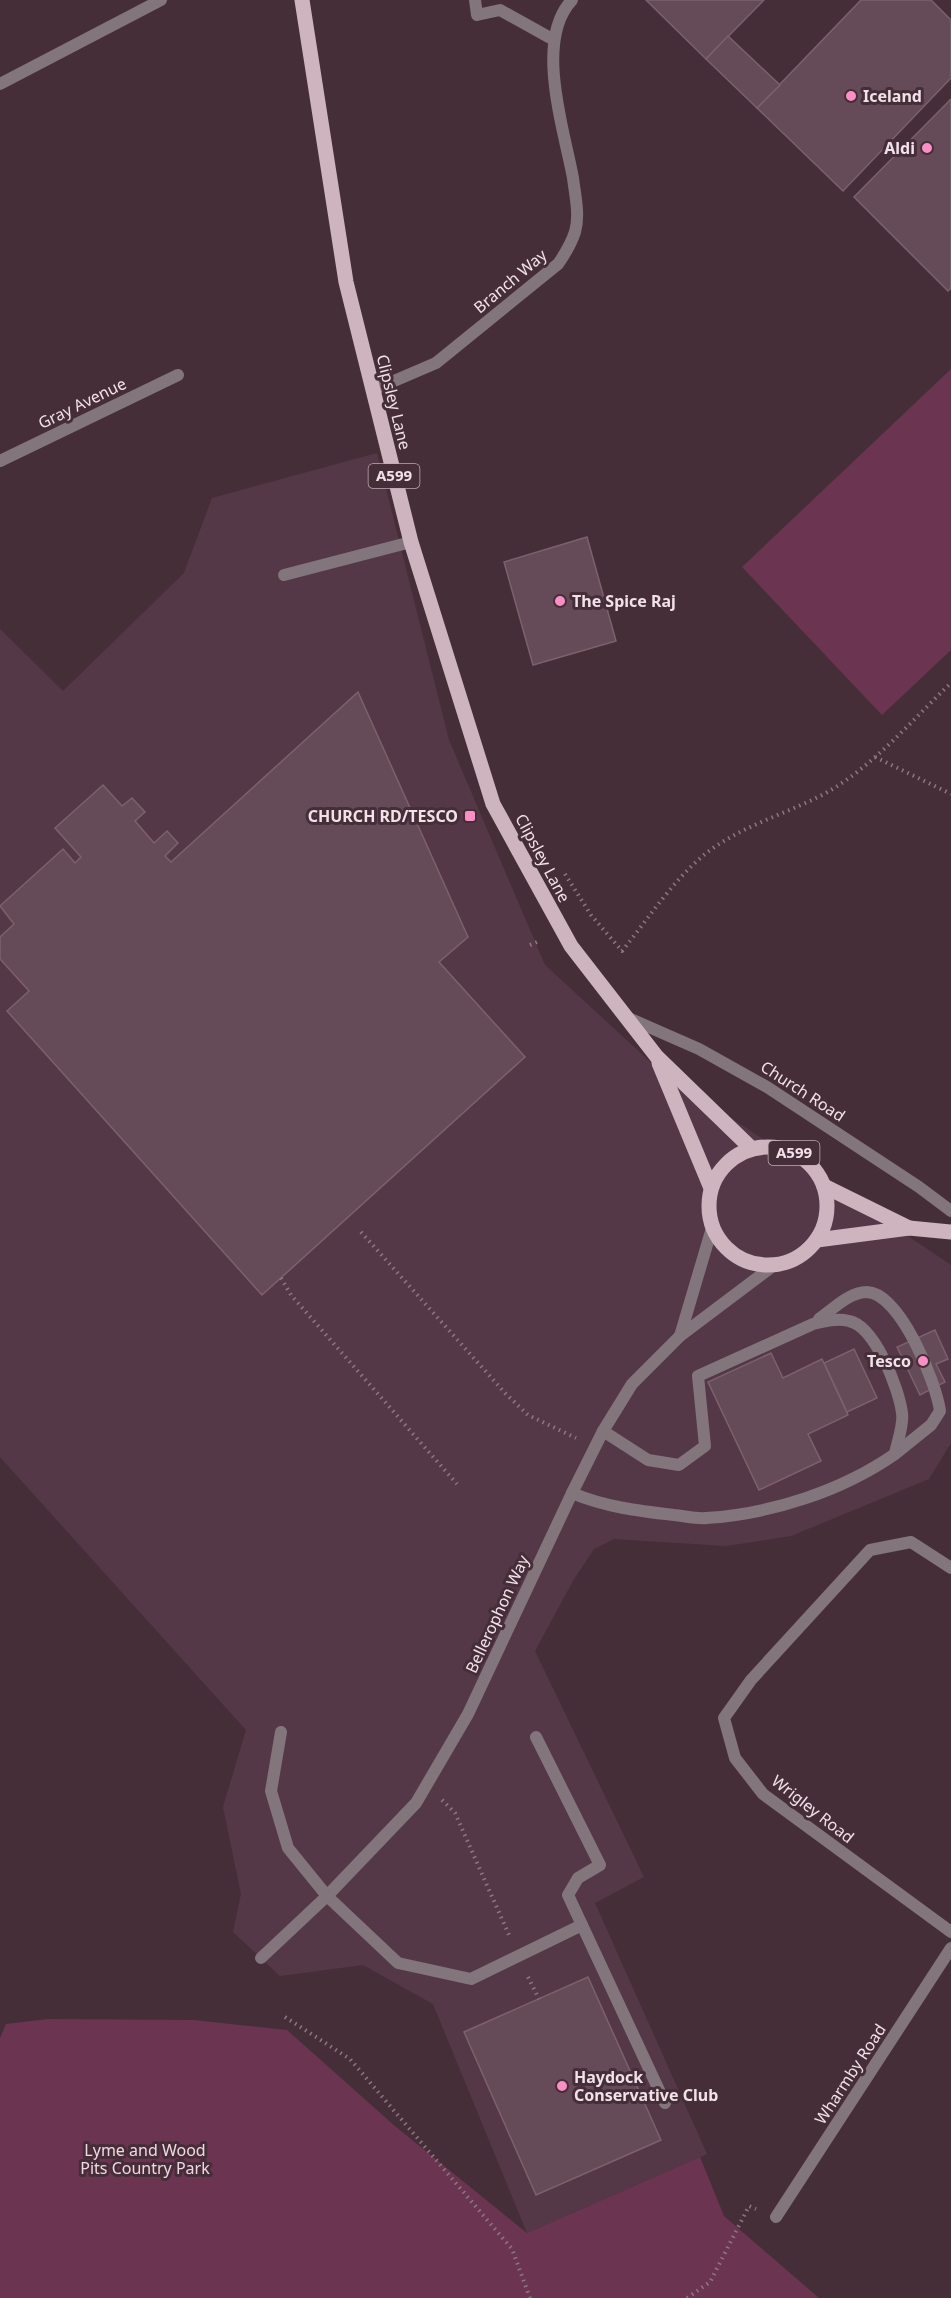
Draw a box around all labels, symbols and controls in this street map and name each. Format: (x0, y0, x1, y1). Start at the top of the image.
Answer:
place label: Iceland (863, 85, 922, 107)
marker: Iceland (844, 89, 858, 103)
place label: Aldi (884, 137, 915, 159)
marker: Aldi (920, 141, 934, 155)
street label: Branch Way (469, 243, 552, 318)
street label: Clipsley Lane (372, 352, 416, 452)
street label: Gray Avenue (34, 372, 130, 434)
road number: A599 (368, 464, 420, 488)
place label: The Spice Raj (572, 590, 676, 612)
marker: The Spice Raj (553, 594, 567, 608)
place label: CHURCH RD/TESCO (308, 805, 458, 827)
marker: CHURCH RD/TESCO (463, 809, 477, 823)
street label: Clipsley Lane (510, 810, 576, 906)
street label: Church Road (757, 1056, 849, 1126)
road number: A599 (768, 1141, 820, 1165)
place label: Tesco (867, 1350, 911, 1372)
marker: Tesco (916, 1354, 930, 1368)
street label: Bellerophon Way (460, 1551, 534, 1677)
street label: Wrigley Road (767, 1770, 859, 1848)
street label: Wharmby Road (809, 2020, 891, 2128)
place label: Haydock Conservative Club (574, 2066, 718, 2106)
marker: Haydock Conservative Club (555, 2079, 569, 2093)
park label: Lyme and Wood Pits Country Park (80, 2139, 210, 2179)

